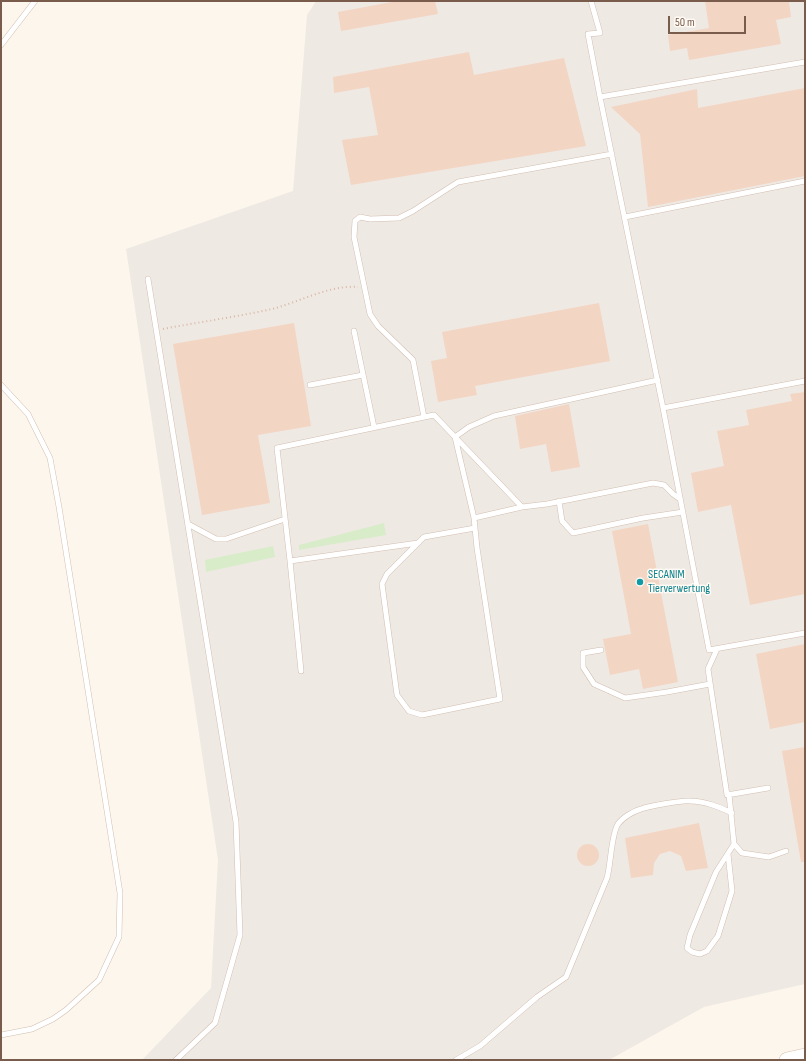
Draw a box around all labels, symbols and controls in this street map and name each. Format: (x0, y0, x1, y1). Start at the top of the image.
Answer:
scale bar (670, 8, 748, 34)
text: 50 m (675, 15, 695, 30)
place label: SECANIM Tierverwertung (648, 568, 710, 596)
marker: SECANIM Tierverwertung (635, 577, 645, 587)

